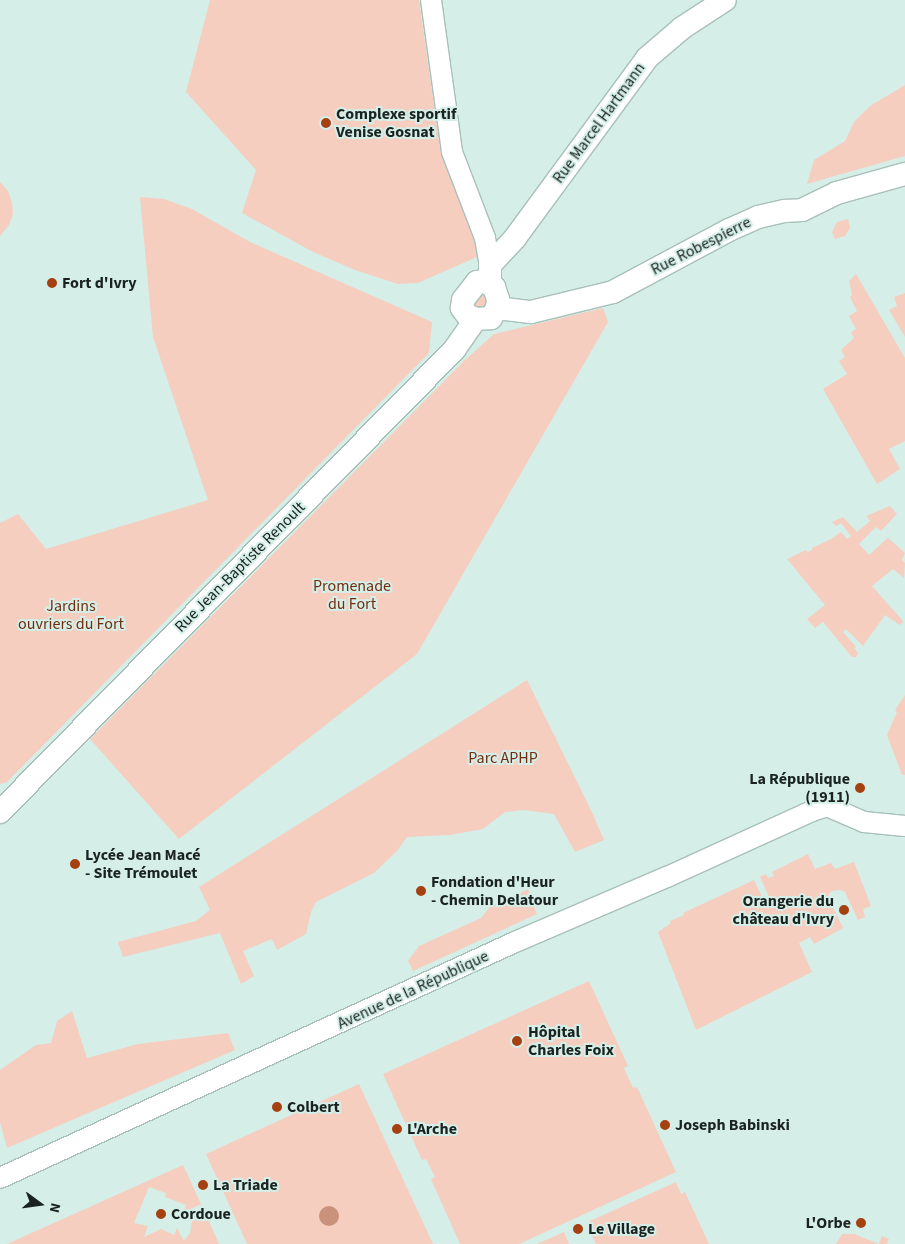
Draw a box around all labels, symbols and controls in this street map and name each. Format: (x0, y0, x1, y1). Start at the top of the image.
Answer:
street label: Rue Marcel Hartmann (549, 59, 649, 187)
place label: Complexe sportif Venise Gosnat (336, 104, 456, 142)
marker: Complexe sportif Venise Gosnat (320, 117, 332, 129)
street label: Rue Robespierre (648, 213, 754, 279)
place label: Fort d'Ivry (62, 273, 137, 293)
marker: Fort d'Ivry (46, 277, 58, 289)
street label: Rue Jean-Baptiste Renoult (171, 498, 309, 636)
park label: Promenade du Fort (313, 576, 391, 614)
park label: Jardins ouvriers du Fort (18, 596, 124, 634)
park label: Parc APHP (468, 748, 538, 768)
place label: La République (1911) (749, 769, 850, 807)
marker: La République (1911) (854, 782, 866, 794)
place label: Lycée Jean Macé - Site Trémoulet (85, 845, 200, 883)
marker: Lycée Jean Macé - Site Trémoulet (69, 858, 81, 870)
place label: Fondation d'Heur - Chemin Delatour (431, 872, 558, 910)
marker: Fondation d'Heur - Chemin Delatour (415, 885, 427, 897)
place label: Orangerie du château d'Ivry (733, 891, 834, 929)
marker: Orangerie du château d'Ivry (838, 904, 850, 916)
street label: Avenue de la République (334, 946, 492, 1034)
place label: Hôpital Charles Foix (528, 1022, 614, 1060)
marker: Hôpital Charles Foix (510, 1034, 524, 1048)
place label: Colbert (287, 1097, 340, 1117)
marker: Colbert (271, 1101, 283, 1113)
place label: Joseph Babinski (675, 1115, 790, 1135)
place label: L'Arche (407, 1119, 457, 1139)
marker: Joseph Babinski (659, 1119, 671, 1131)
marker: L'Arche (391, 1123, 403, 1135)
place label: La Triade (213, 1175, 278, 1195)
north arrow (15, 1179, 65, 1229)
marker: La Triade (197, 1179, 209, 1191)
text: N (44, 1201, 65, 1215)
place label: Cordoue (171, 1204, 231, 1224)
marker: Cordoue (155, 1208, 167, 1220)
place label: L'Orbe (805, 1213, 851, 1233)
marker: L'Orbe (855, 1217, 867, 1229)
place label: Le Village (588, 1219, 655, 1239)
marker: Le Village (572, 1223, 584, 1235)

